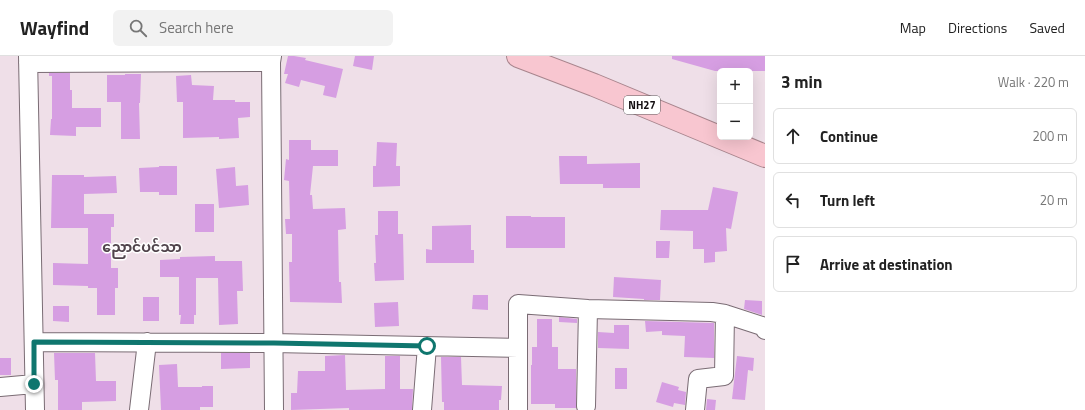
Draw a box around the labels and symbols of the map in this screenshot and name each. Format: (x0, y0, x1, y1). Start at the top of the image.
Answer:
road number: NH27 (624, 96, 660, 114)
district label: ညောင်ပင်သာ (102, 236, 182, 259)
route start (418, 337, 436, 355)
route end (25, 375, 43, 393)

